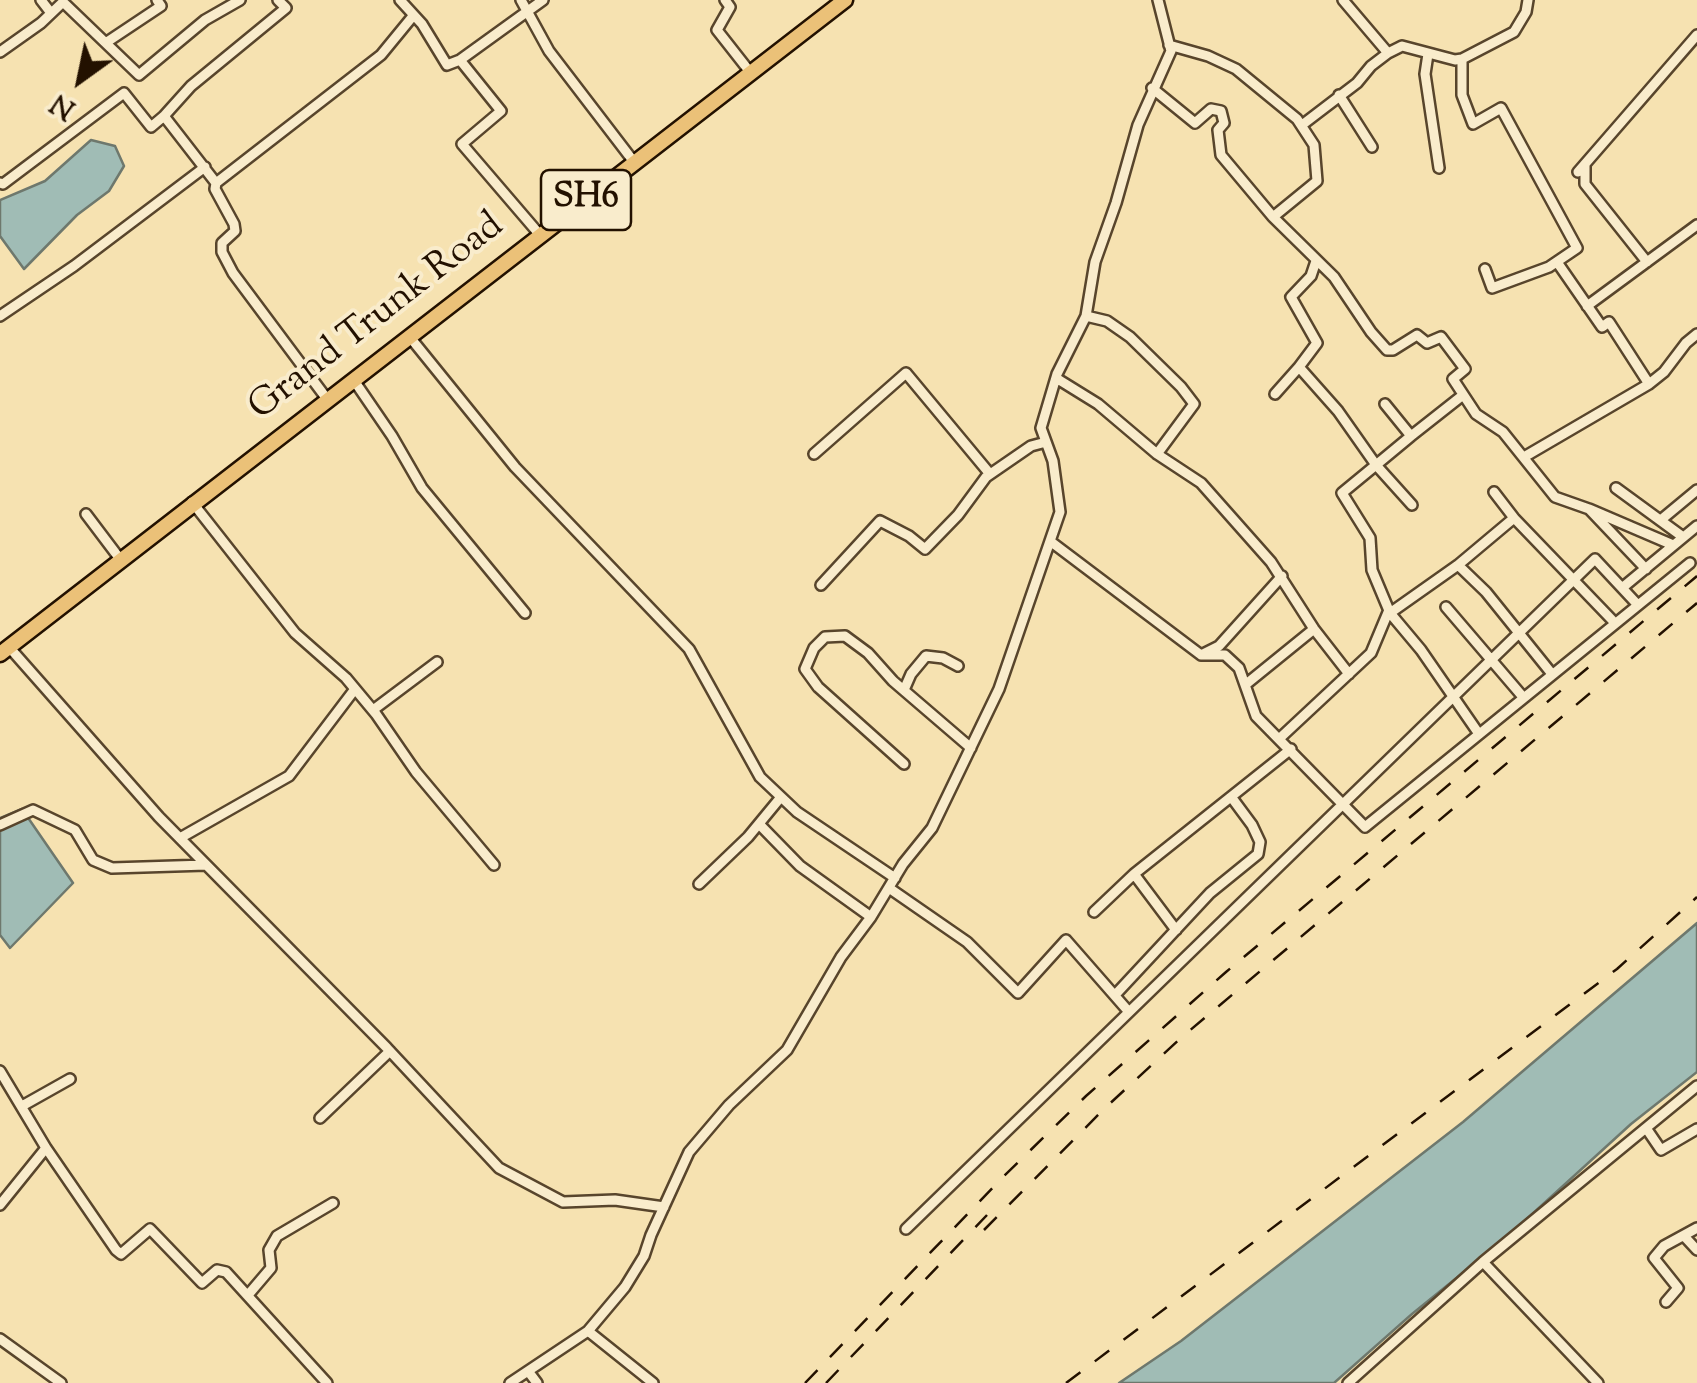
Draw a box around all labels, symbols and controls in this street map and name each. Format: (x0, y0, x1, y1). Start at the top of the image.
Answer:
north arrow (30, 30, 130, 130)
text: N (43, 82, 84, 128)
road number: SH6 (541, 170, 631, 230)
street label: Grand Trunk Road (242, 205, 514, 433)

